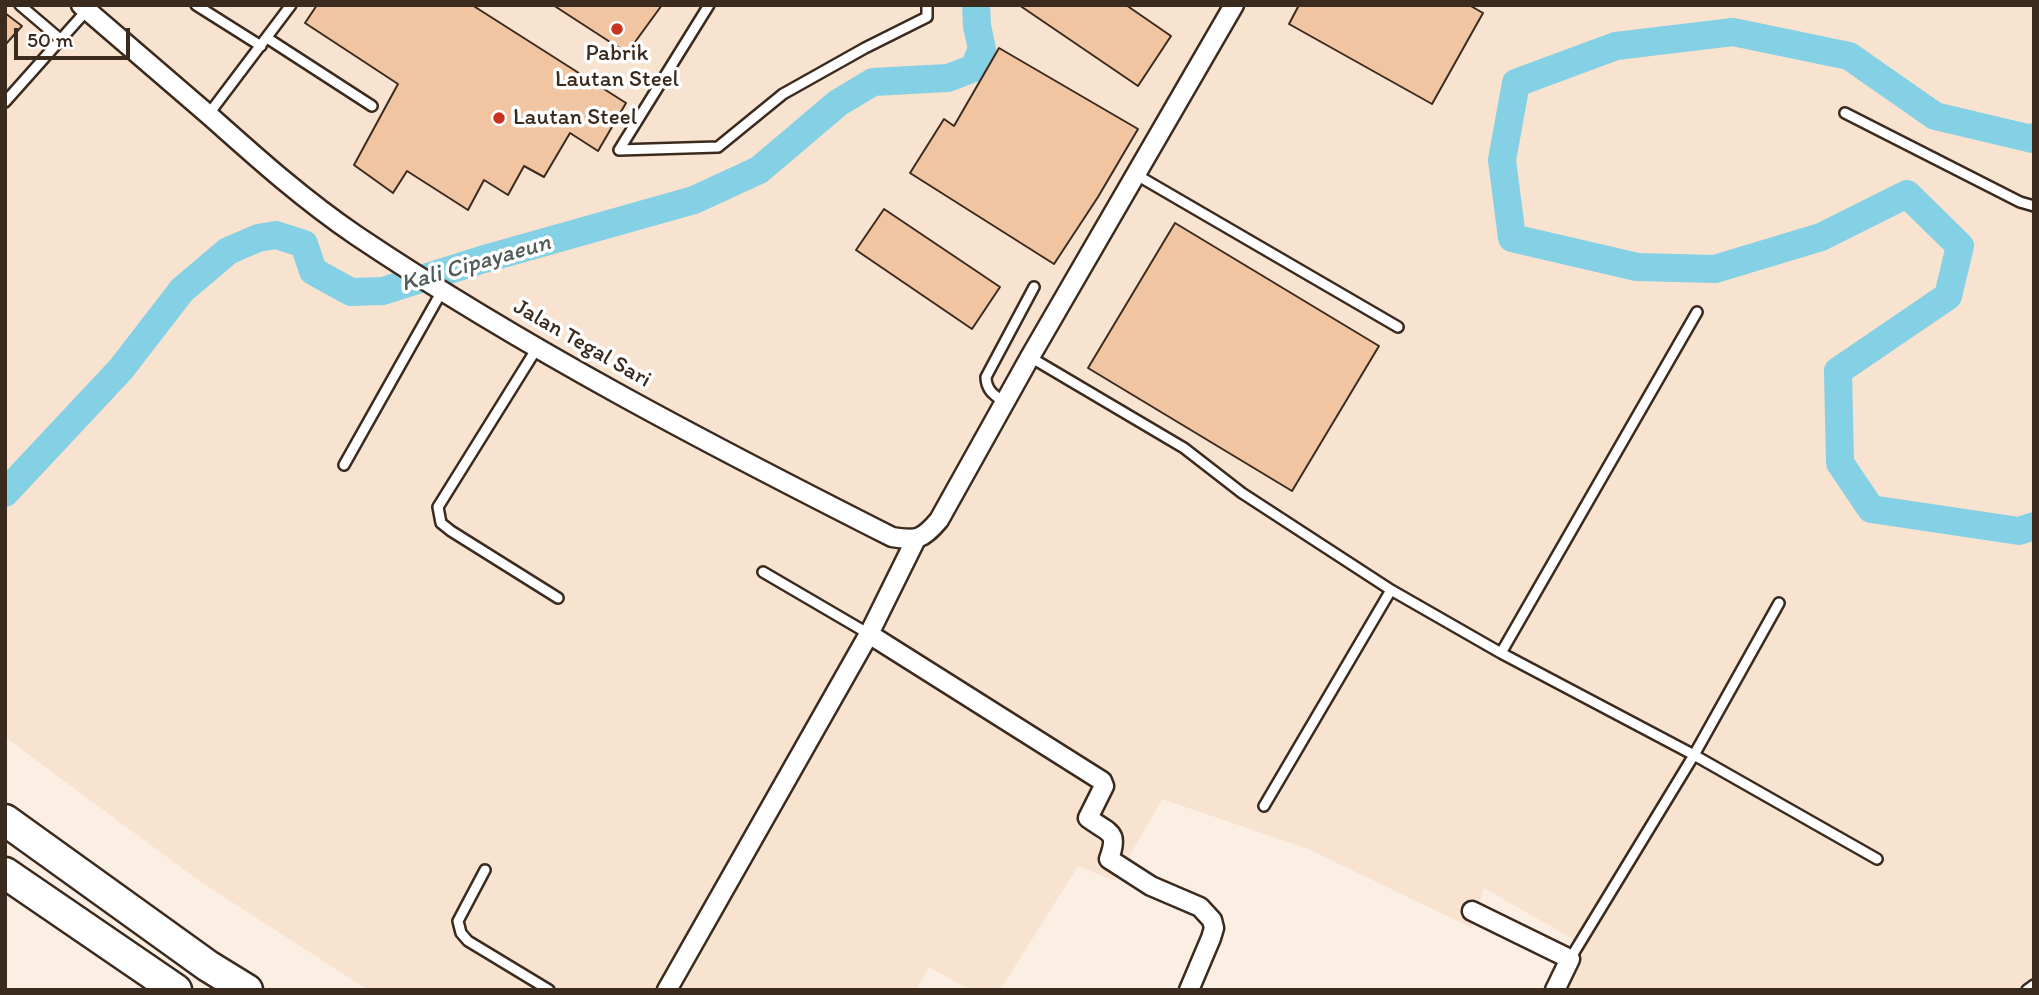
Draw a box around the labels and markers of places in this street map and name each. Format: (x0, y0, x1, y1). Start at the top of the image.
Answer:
marker: Pabrik Lautan Steel (609, 21, 625, 37)
place label: Pabrik Lautan Steel (555, 40, 679, 94)
place label: Lautan Steel (513, 104, 637, 132)
marker: Lautan Steel (491, 110, 507, 126)

